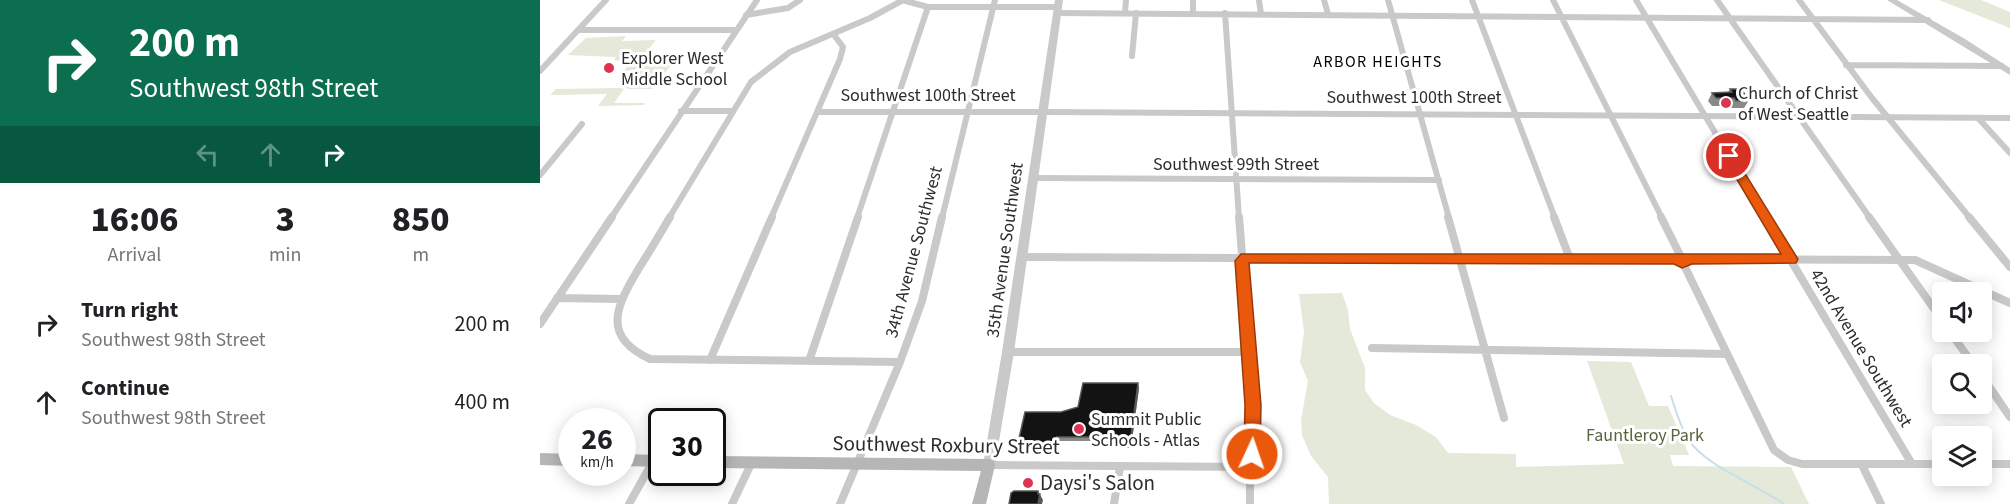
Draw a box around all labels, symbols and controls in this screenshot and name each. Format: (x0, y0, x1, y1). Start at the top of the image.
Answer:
text: 200 m (129, 13, 240, 73)
icon: right (30, 24, 108, 102)
place label: Explorer West Middle School (621, 46, 727, 92)
district label: ARBOR HEIGHTS (1313, 51, 1443, 73)
marker: Explorer West Middle School (602, 61, 616, 75)
text: Southwest 98th Street (129, 69, 378, 108)
place label: Church of Christ of West Seattle (1738, 81, 1858, 127)
street label: Southwest 100th Street (840, 83, 1016, 108)
street label: Southwest 100th Street (1326, 85, 1502, 110)
marker: Church of Christ of West Seattle (1719, 96, 1733, 110)
pin (1703, 130, 1754, 181)
icon: left (191, 138, 224, 171)
icon: ahead (254, 138, 287, 171)
icon: right (317, 138, 350, 171)
icon: arrive (1712, 139, 1745, 172)
street label: Southwest 99th Street (1153, 152, 1319, 177)
street label: 35th Avenue Southwest (980, 161, 1030, 339)
street label: 34th Avenue Southwest (879, 163, 949, 341)
text: 16:06 (90, 194, 179, 245)
text: 3 (276, 194, 295, 245)
text: 850 (392, 194, 450, 245)
text: Arrival (108, 241, 161, 269)
text: min (269, 241, 301, 269)
text: m (412, 241, 429, 269)
street label: 42nd Avenue Southwest (1804, 264, 1918, 432)
map controls (1932, 282, 1992, 486)
button: sound (1932, 282, 1992, 342)
text: Turn right (81, 294, 178, 326)
icon: right (30, 308, 63, 341)
text: 200 m (455, 308, 510, 340)
text: Southwest 98th Street (81, 326, 266, 354)
button: search (1932, 354, 1992, 414)
text: Continue (81, 372, 170, 404)
icon: ahead (30, 386, 63, 419)
text: 400 m (455, 386, 510, 418)
text: Southwest 98th Street (81, 404, 266, 432)
place label: Summit Public Schools - Atlas (1091, 407, 1202, 453)
speed limit sign: 30 (648, 408, 726, 486)
text: 26 (581, 418, 613, 461)
marker: Summit Public Schools - Atlas (1072, 422, 1086, 436)
position arrow (1220, 422, 1284, 486)
park label: Fauntleroy Park (1586, 423, 1704, 448)
button: layers (1932, 426, 1992, 486)
street label: Southwest Roxbury Street (832, 428, 1060, 462)
text: km/h (580, 452, 614, 473)
place label: Daysi's Salon (1040, 468, 1155, 498)
marker: Daysi's Salon (1021, 476, 1035, 490)

